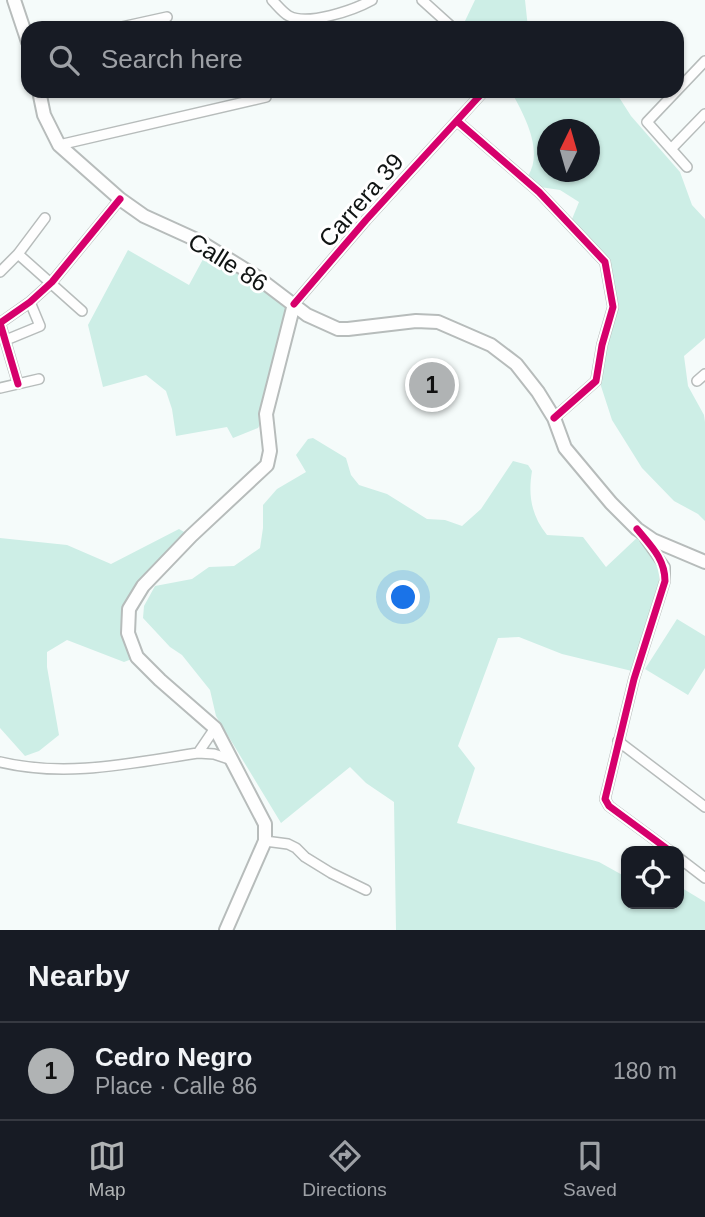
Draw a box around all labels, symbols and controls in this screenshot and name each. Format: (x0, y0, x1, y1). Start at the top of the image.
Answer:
search box (21, 21, 684, 98)
icon: search (45, 41, 83, 79)
text: Search here (101, 44, 243, 74)
north arrow (537, 119, 600, 182)
street label: Carrera 39 (313, 148, 409, 252)
street label: Calle 86 (184, 227, 272, 297)
pin: 1 (409, 359, 455, 411)
your location (386, 580, 420, 614)
map controls (621, 846, 684, 909)
button: locate (621, 846, 684, 909)
text: Nearby (28, 959, 130, 992)
text: Cedro Negro (95, 1042, 252, 1072)
text: 1 (45, 1058, 57, 1084)
text: 180 m (613, 1058, 677, 1084)
text: Place · Calle 86 (95, 1073, 257, 1099)
tab: Map (88, 1137, 126, 1201)
tab: Directions (302, 1137, 387, 1201)
tab: Saved (563, 1137, 617, 1201)

